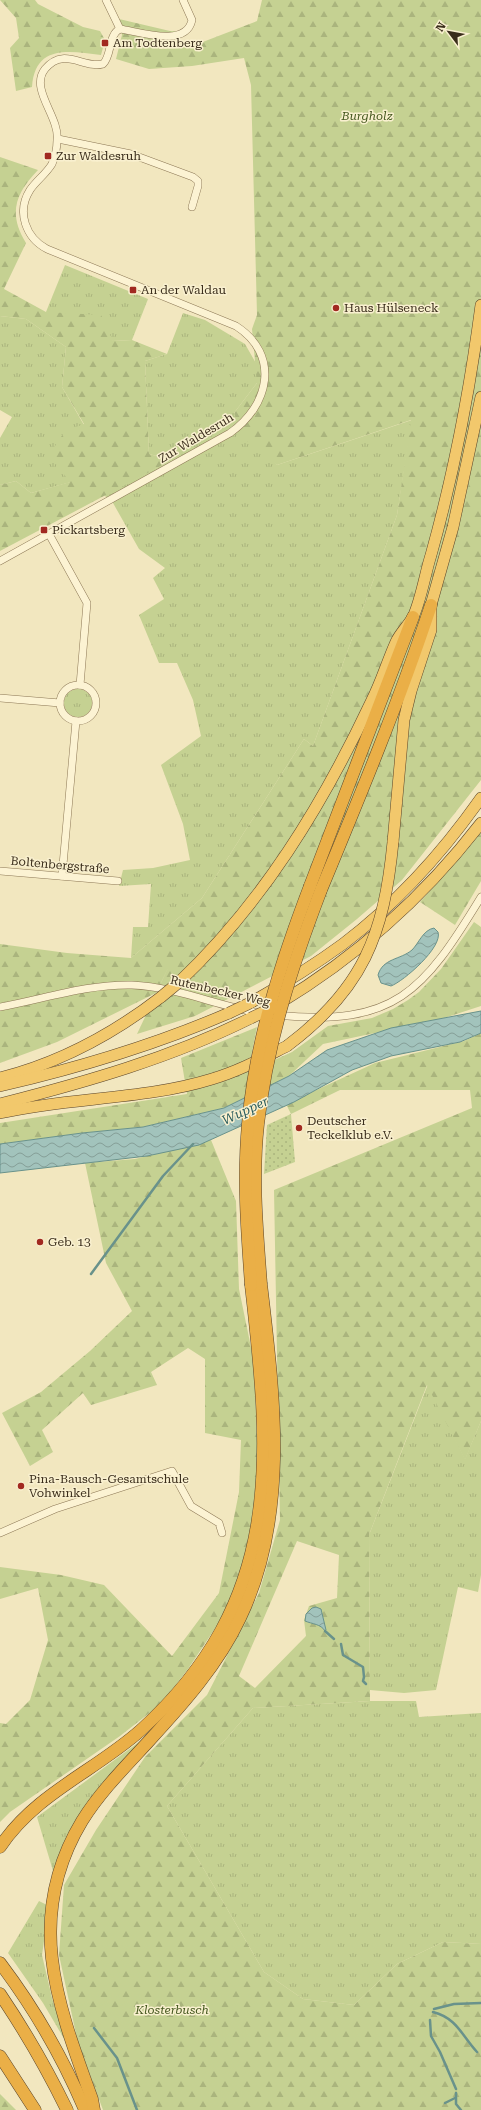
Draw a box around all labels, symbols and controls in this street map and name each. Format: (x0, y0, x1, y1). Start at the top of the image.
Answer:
north arrow (429, 12, 469, 52)
text: N (433, 19, 449, 34)
place label: Am Todtenberg (113, 36, 202, 50)
marker: Am Todtenberg (100, 38, 110, 48)
park label: Burgholz (340, 109, 393, 123)
place label: Zur Waldesruh (56, 149, 141, 163)
marker: Zur Waldesruh (43, 151, 53, 161)
place label: An der Waldau (141, 283, 226, 297)
marker: An der Waldau (128, 285, 138, 295)
place label: Haus Hülseneck (344, 301, 439, 315)
marker: Haus Hülseneck (331, 303, 341, 313)
street label: Zur Waldesruh (156, 410, 236, 466)
place label: Pickartsberg (52, 523, 125, 537)
marker: Pickartsberg (39, 525, 49, 535)
street label: Boltenbergstraße (10, 854, 110, 876)
street label: Rutenbecker Weg (169, 973, 271, 1009)
water label: Wupper (220, 1093, 271, 1128)
place label: Deutscher Teckelklub e.V. (307, 1114, 393, 1142)
marker: Deutscher Teckelklub e.V. (294, 1123, 304, 1133)
place label: Geb. 13 (48, 1235, 91, 1249)
marker: Geb. 13 (35, 1237, 45, 1247)
place label: Pina-Bausch-Gesamtschule Vohwinkel (29, 1472, 189, 1500)
marker: Pina-Bausch-Gesamtschule Vohwinkel (16, 1481, 26, 1491)
park label: Klosterbusch (134, 2003, 209, 2017)

